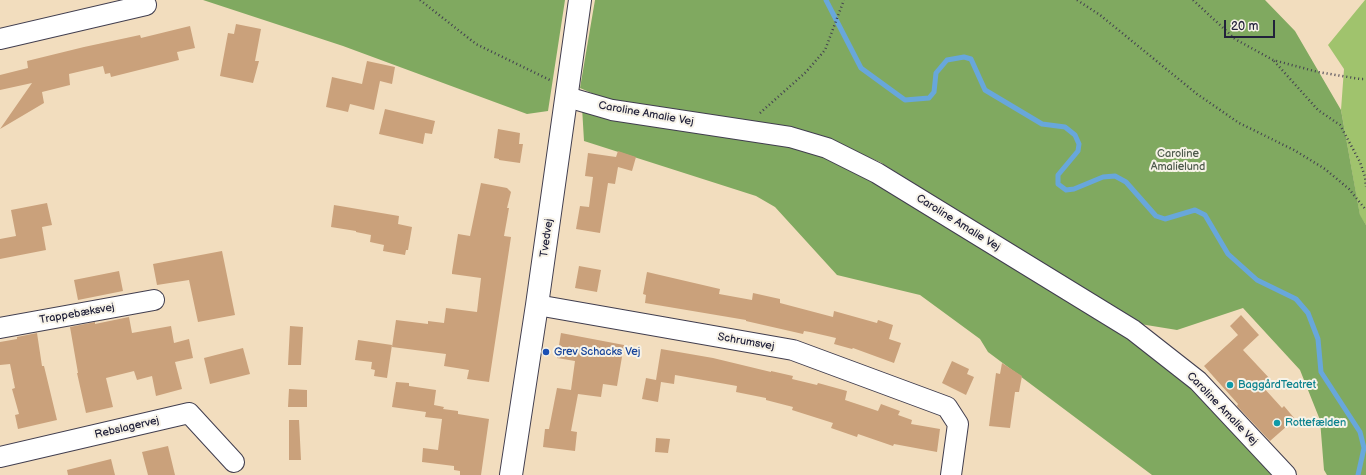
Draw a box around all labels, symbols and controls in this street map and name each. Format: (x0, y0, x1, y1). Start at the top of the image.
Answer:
scale bar (1226, 12, 1277, 38)
text: 20 m (1231, 19, 1258, 34)
street label: Caroline Amalie Vej (597, 99, 695, 129)
park label: Caroline Amalielund (1151, 147, 1205, 173)
street label: Caroline Amalie Vej (914, 192, 1002, 254)
street label: Tvedvej (538, 218, 556, 258)
street label: Trappebæksvej (38, 301, 116, 327)
street label: Schrumsvej (717, 331, 775, 353)
place label: Grev Schacks Vej (554, 345, 640, 359)
marker: Grev Schacks Vej (541, 347, 551, 357)
street label: Caroline Amalie Vej (1184, 370, 1260, 448)
place label: BaggårdTeatret (1238, 378, 1316, 392)
marker: BaggårdTeatret (1225, 380, 1235, 390)
street label: Rebslagervej (93, 414, 161, 442)
place label: Rottefælden (1285, 416, 1346, 430)
marker: Rottefælden (1272, 418, 1282, 428)

